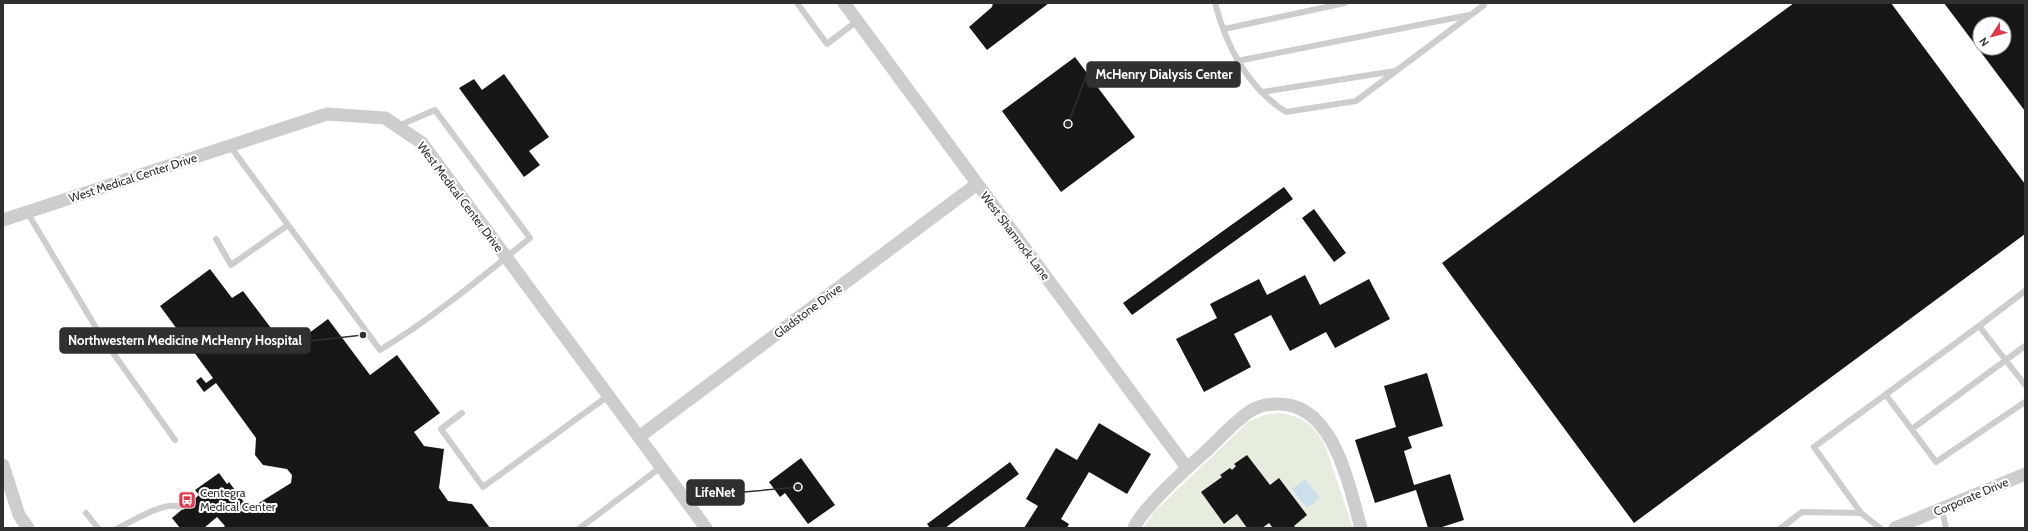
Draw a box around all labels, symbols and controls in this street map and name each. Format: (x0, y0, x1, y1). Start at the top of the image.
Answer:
north arrow (1972, 16, 2012, 56)
text: N (1976, 35, 1992, 49)
callout: McHenry Dialysis Center (1087, 62, 1240, 87)
text: McHenry Dialysis Center (1095, 66, 1233, 82)
street label: West Medical Center Drive (414, 139, 507, 255)
street label: West Medical Center Drive (67, 150, 199, 205)
street label: West Shamrock Lane (977, 189, 1054, 283)
street label: Gladstone Drive (771, 280, 845, 341)
callout: Northwestern Medicine McHenry Hospital (60, 328, 310, 353)
text: Northwestern Medicine McHenry Hospital (68, 332, 303, 348)
street label: Corporate Drive (1931, 474, 2011, 519)
callout: LifeNet (687, 480, 744, 505)
text: LifeNet (695, 484, 736, 500)
place label: Centegra Medical Center (200, 485, 276, 514)
bus stop icon: Centegra Medical Center (177, 490, 197, 510)

